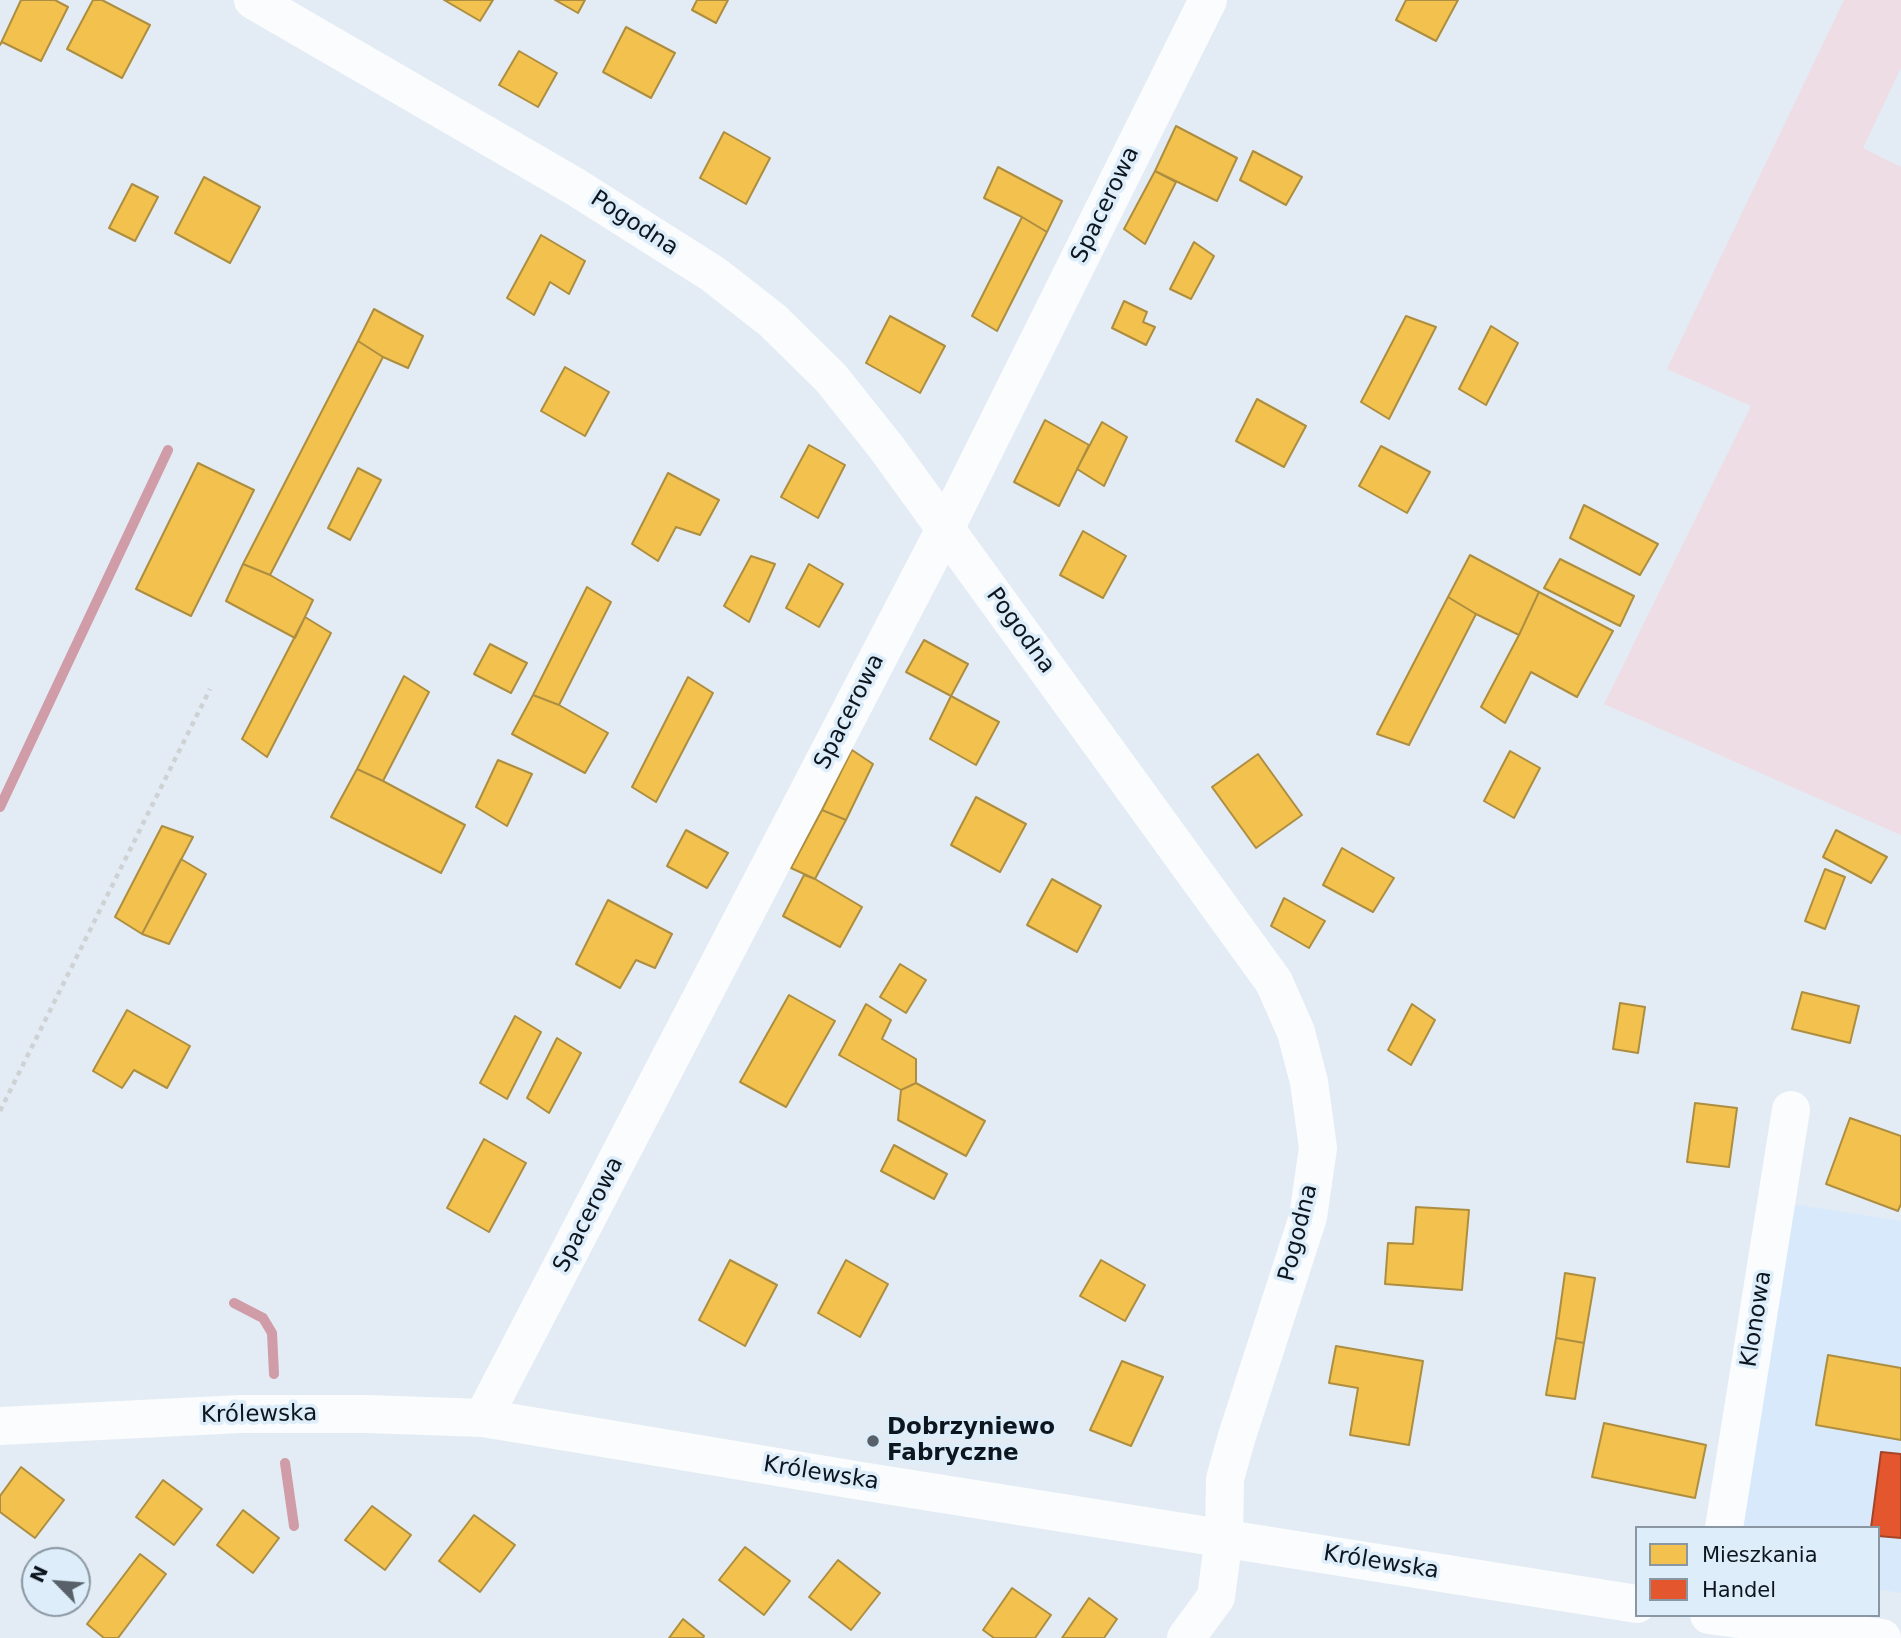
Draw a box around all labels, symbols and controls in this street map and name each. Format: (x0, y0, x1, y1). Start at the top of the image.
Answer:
street label: Spacerowa (1066, 142, 1146, 268)
street label: Pogodna (585, 185, 683, 263)
street label: Pogodna (980, 583, 1060, 679)
street label: Spacerowa (809, 650, 891, 774)
street label: Spacerowa (548, 1153, 630, 1277)
street label: Pogodna (1274, 1182, 1324, 1284)
street label: Klonowa (1736, 1269, 1778, 1369)
street label: Królewska (201, 1400, 317, 1430)
place label: Dobrzyniewo Fabryczne (887, 1414, 1055, 1468)
marker: Dobrzyniewo Fabryczne (865, 1433, 881, 1449)
street label: Królewska (761, 1451, 881, 1497)
legend (1635, 1526, 1880, 1617)
street label: Królewska (1321, 1540, 1441, 1586)
text: Mieszkania (1702, 1543, 1818, 1567)
north arrow (21, 1547, 91, 1617)
text: N (25, 1562, 52, 1586)
text: Handel (1702, 1578, 1776, 1602)

